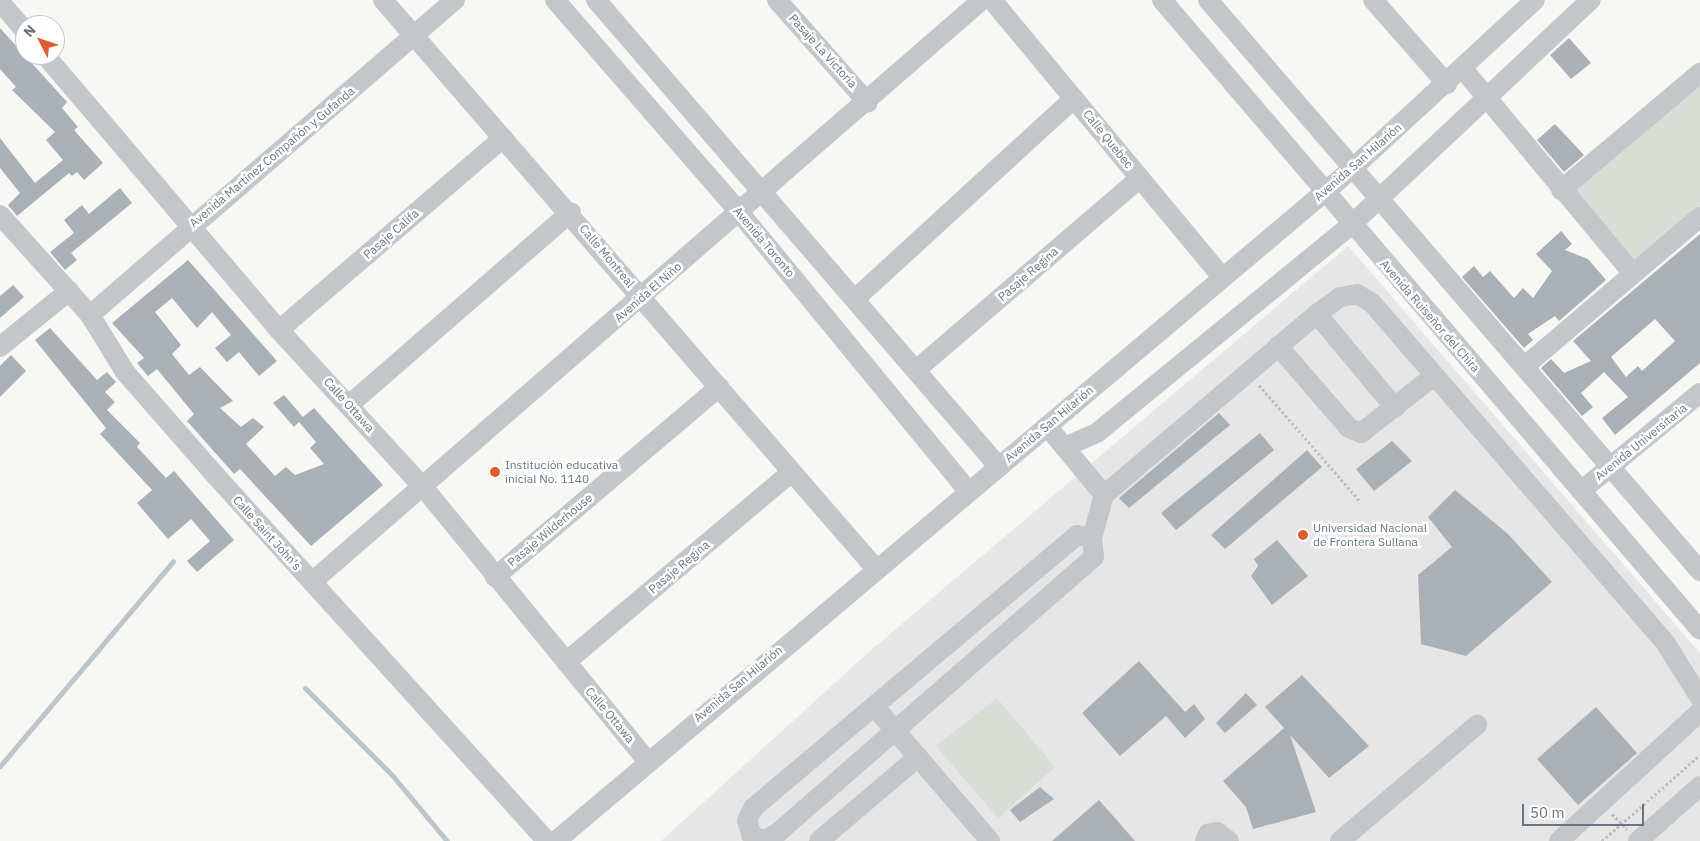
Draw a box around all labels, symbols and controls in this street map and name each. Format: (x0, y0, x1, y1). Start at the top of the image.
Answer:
street label: Pasaje La Victoria (786, 11, 860, 91)
north arrow (15, 15, 65, 65)
text: N (19, 21, 40, 41)
street label: Avenida Martínez Compañón y Gufanda (187, 84, 357, 230)
street label: Calle Quebec (1080, 107, 1136, 171)
street label: Avenida San Hilarión (1311, 120, 1405, 204)
street label: Avenida Toronto (730, 204, 798, 280)
street label: Pasaje Califa (360, 206, 422, 262)
street label: Calle Montreal (576, 222, 638, 290)
street label: Pasaje Regina (995, 244, 1061, 304)
street label: Avenida Ruiseñor del Chira (1377, 257, 1483, 375)
street label: Avenida El Niño (612, 259, 684, 325)
street label: Calle Ottawa (321, 375, 377, 435)
street label: Avenida San Hilarión (1002, 383, 1096, 465)
street label: Avenida Universitaria (1592, 401, 1690, 483)
place label: Institución educativa inicial No. 1140 (505, 458, 618, 486)
marker: Institución educativa inicial No. 1140 (489, 466, 501, 478)
street label: Pasaje Wilderhouse (505, 490, 595, 570)
street label: Calle Saint John's (230, 493, 304, 573)
place label: Universidad Nacional de Frontera Sullana (1313, 521, 1427, 549)
marker: Universidad Nacional de Frontera Sullana (1297, 529, 1309, 541)
street label: Pasaje Regina (646, 537, 712, 597)
street label: Avenida San Hilarión (691, 643, 785, 725)
street label: Calle Ottawa (582, 684, 638, 746)
scale bar (1525, 794, 1648, 826)
text: 50 m (1530, 803, 1565, 822)

